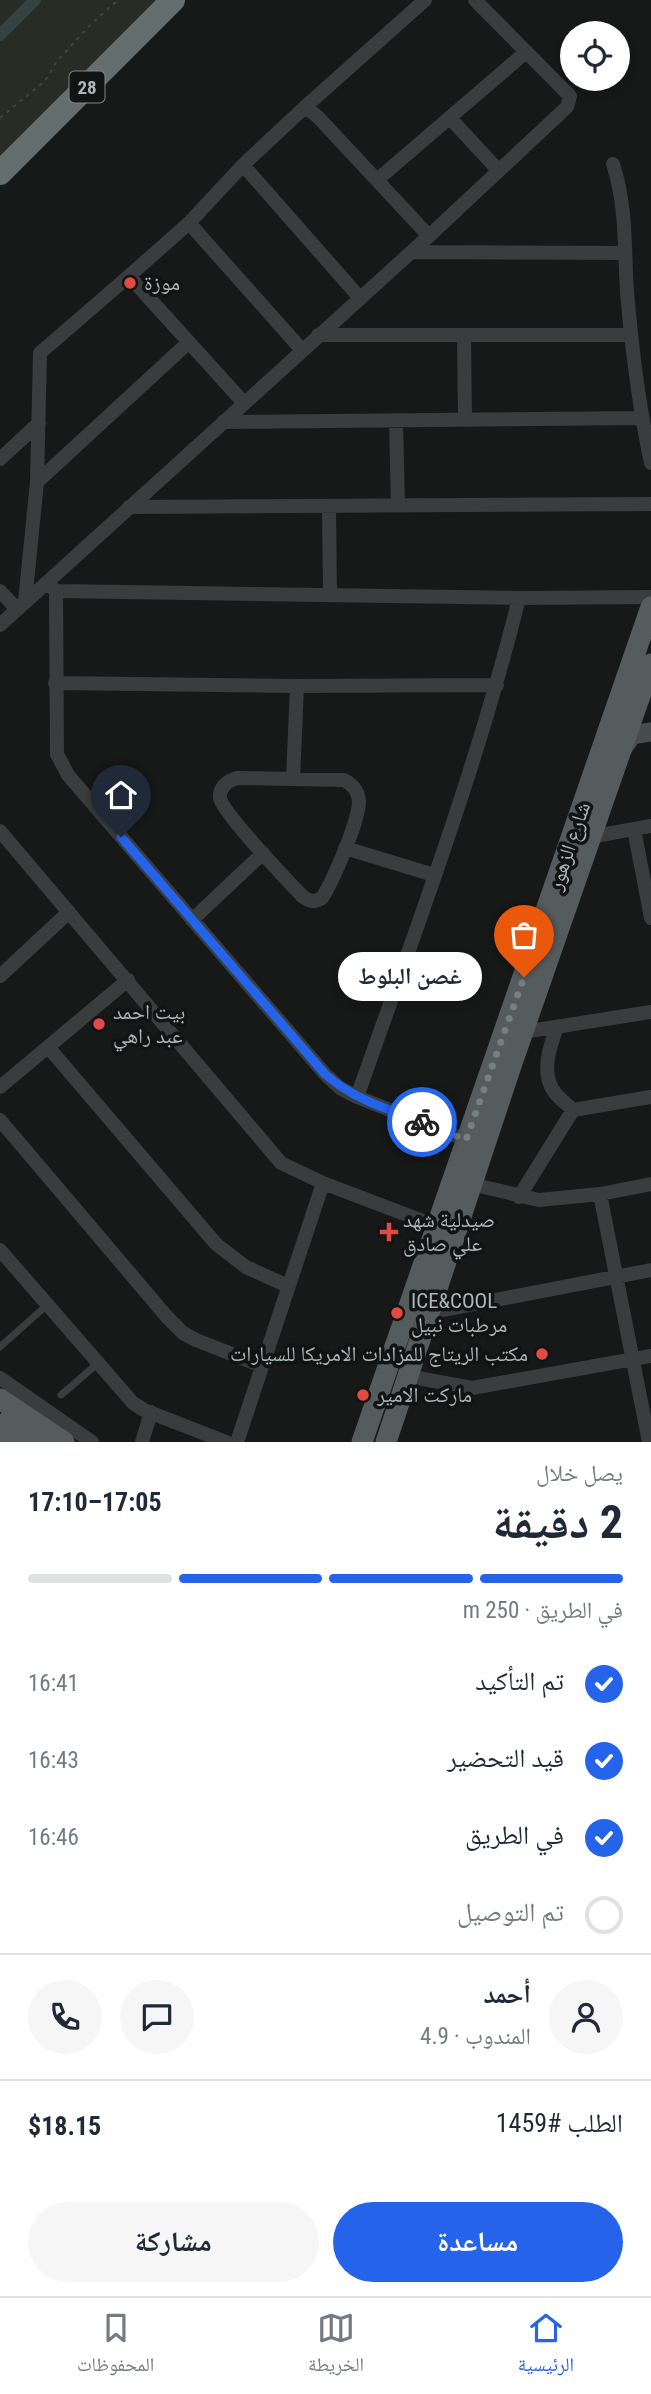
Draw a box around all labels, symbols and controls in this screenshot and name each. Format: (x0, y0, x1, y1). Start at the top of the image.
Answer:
map controls (560, 21, 630, 91)
button: locate (560, 21, 630, 91)
road number: 28 (70, 72, 104, 102)
place label: موزة (144, 271, 180, 295)
marker: موزة (122, 275, 138, 291)
pin (91, 765, 151, 837)
icon: home (102, 776, 140, 814)
street label: شارع الزهور (542, 799, 596, 894)
pin (494, 905, 554, 977)
icon: bag (505, 916, 543, 954)
callout: غصن البلوط (338, 953, 482, 1002)
text: غصن البلوط (358, 963, 462, 990)
place label: بيت احمد عبد راهي (113, 1000, 185, 1052)
marker: بيت احمد عبد راهي (91, 1016, 107, 1032)
courier (387, 1087, 457, 1157)
icon: bike (403, 1103, 441, 1141)
place label: صيدلية شهد علي صادق (403, 1208, 495, 1260)
marker: صيدلية شهد علي صادق (381, 1224, 397, 1240)
place label: ICE&COOL مرطبات نبيل (411, 1289, 507, 1338)
marker: ICE&COOL مرطبات نبيل (389, 1305, 405, 1321)
place label: مكتب الريتاج للمزادات الامريكا للسيارات (230, 1342, 528, 1367)
marker: مكتب الريتاج للمزادات الامريكا للسيارات (534, 1346, 550, 1362)
place label: ماركت الامير (376, 1383, 472, 1407)
marker: ماركت الامير (355, 1387, 371, 1403)
text: يصل خلال (536, 1460, 623, 1487)
text: 17:05–17:10 (28, 1487, 162, 1517)
text: 2 دقيقة (493, 1495, 623, 1549)
text: في الطريق · 250 m (463, 1597, 623, 1624)
icon: check (585, 1665, 623, 1703)
text: تم التأكيد (475, 1666, 564, 1696)
text: 16:41 (28, 1670, 79, 1697)
icon: check (585, 1742, 623, 1780)
text: قيد التحضير (447, 1743, 564, 1773)
text: 16:43 (28, 1747, 79, 1774)
icon: check (585, 1819, 623, 1857)
text: في الطريق (465, 1820, 564, 1850)
text: 16:46 (28, 1824, 79, 1851)
text: تم التوصيل (457, 1897, 564, 1927)
text: أحمد (483, 1979, 531, 2009)
button: phone (28, 1980, 102, 2054)
button: chat (120, 1980, 194, 2054)
button: person (549, 1980, 623, 2054)
text: المندوب · 4.9 (420, 2023, 531, 2050)
text: الطلب #1459 (496, 2108, 623, 2138)
text: $18.15 (28, 2111, 101, 2141)
button: مشاركة (28, 2202, 319, 2282)
button: مساعدة (333, 2202, 623, 2282)
tab: المحفوظات (77, 2309, 154, 2383)
tab: الخريطة (308, 2309, 364, 2383)
tab: الرئيسية (518, 2309, 574, 2383)

